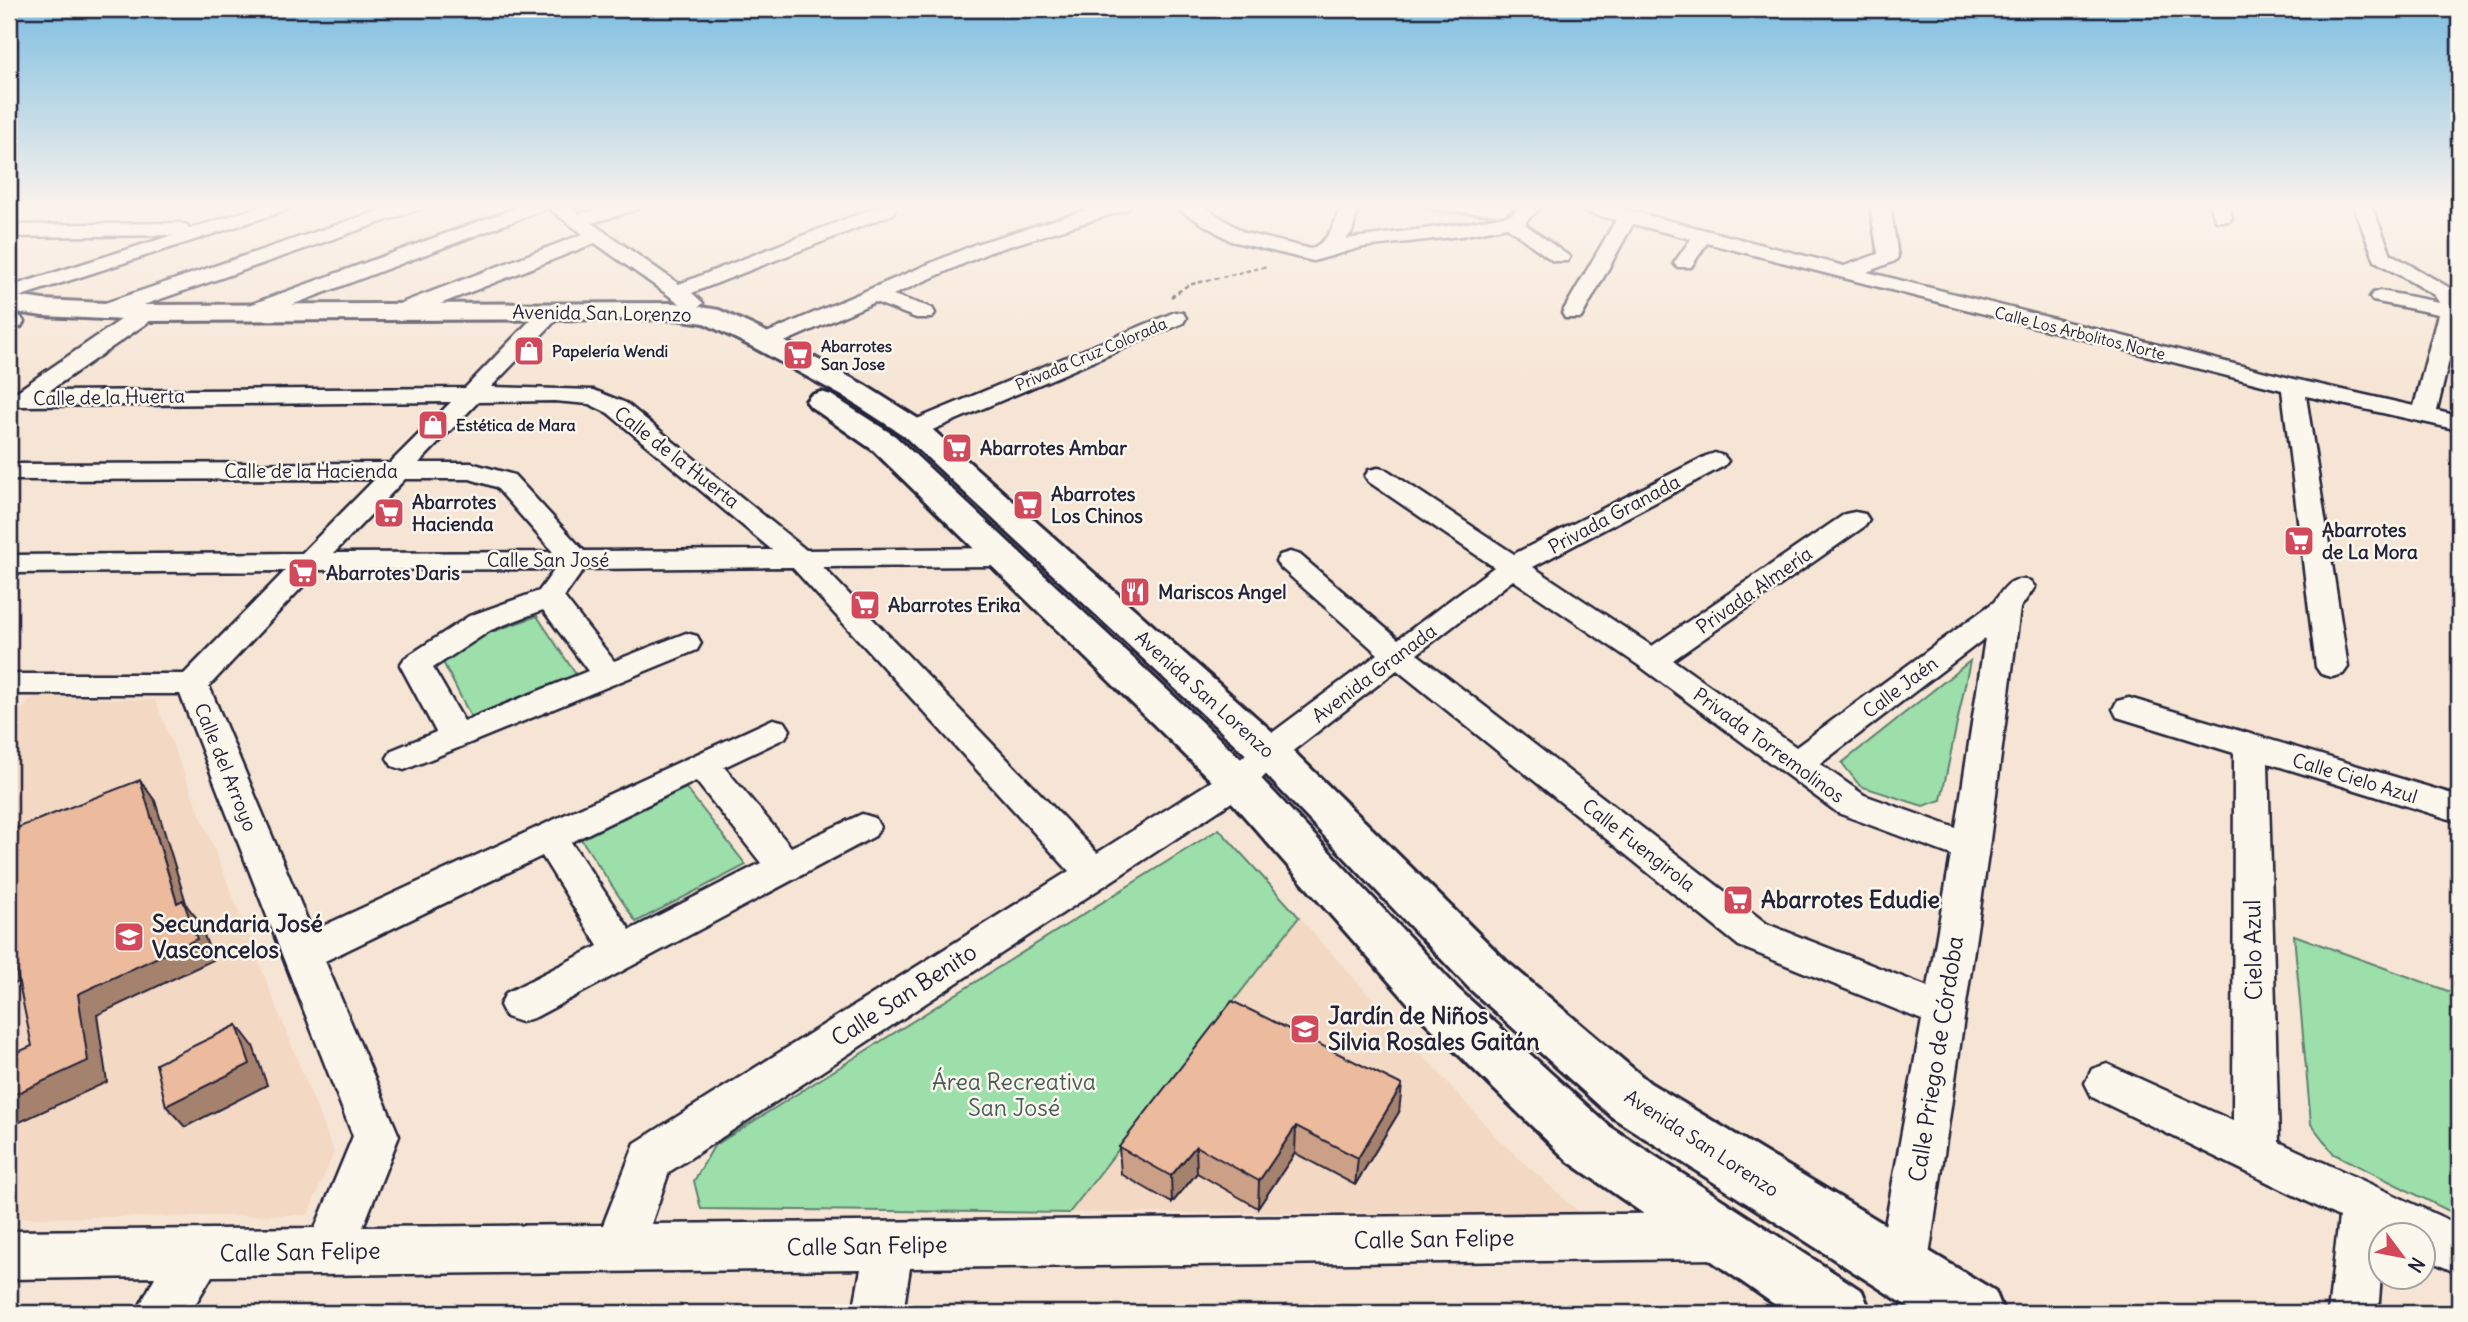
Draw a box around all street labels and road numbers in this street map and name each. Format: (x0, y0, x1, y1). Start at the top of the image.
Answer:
street label: Avenida San Lorenzo (512, 299, 692, 327)
street label: Calle Los Arbolitos Norte (1993, 302, 2167, 364)
street label: Privada Cruz Colorada (1012, 313, 1170, 395)
street label: Calle de la Huerta (33, 384, 185, 410)
street label: Calle de la Huerta (610, 401, 744, 513)
street label: Calle de la Hacienda (224, 459, 398, 483)
street label: Privada Granada (1544, 469, 1684, 559)
street label: Privada Almería (1691, 541, 1817, 639)
street label: Calle San José (487, 548, 609, 572)
street label: Avenida Granada (1307, 618, 1441, 727)
street label: Avenida San Lorenzo (1130, 625, 1280, 763)
street label: Calle Jaén (1858, 651, 1942, 723)
street label: Privada Torremolinos (1689, 682, 1849, 808)
street label: Calle del Arroyo (189, 699, 263, 835)
street label: Calle Cielo Azul (2290, 748, 2420, 808)
street label: Calle Fuengirola (1578, 793, 1700, 897)
street label: Cielo Azul (2237, 899, 2268, 1001)
street label: Calle Priego de Córdoba (1902, 934, 1969, 1184)
street label: Calle San Benito (826, 937, 982, 1052)
street label: Avenida San Lorenzo (1620, 1084, 1784, 1202)
street label: Calle San Felipe (1353, 1223, 1515, 1254)
street label: Calle San Felipe (786, 1230, 948, 1261)
street label: Calle San Felipe (219, 1236, 381, 1267)

